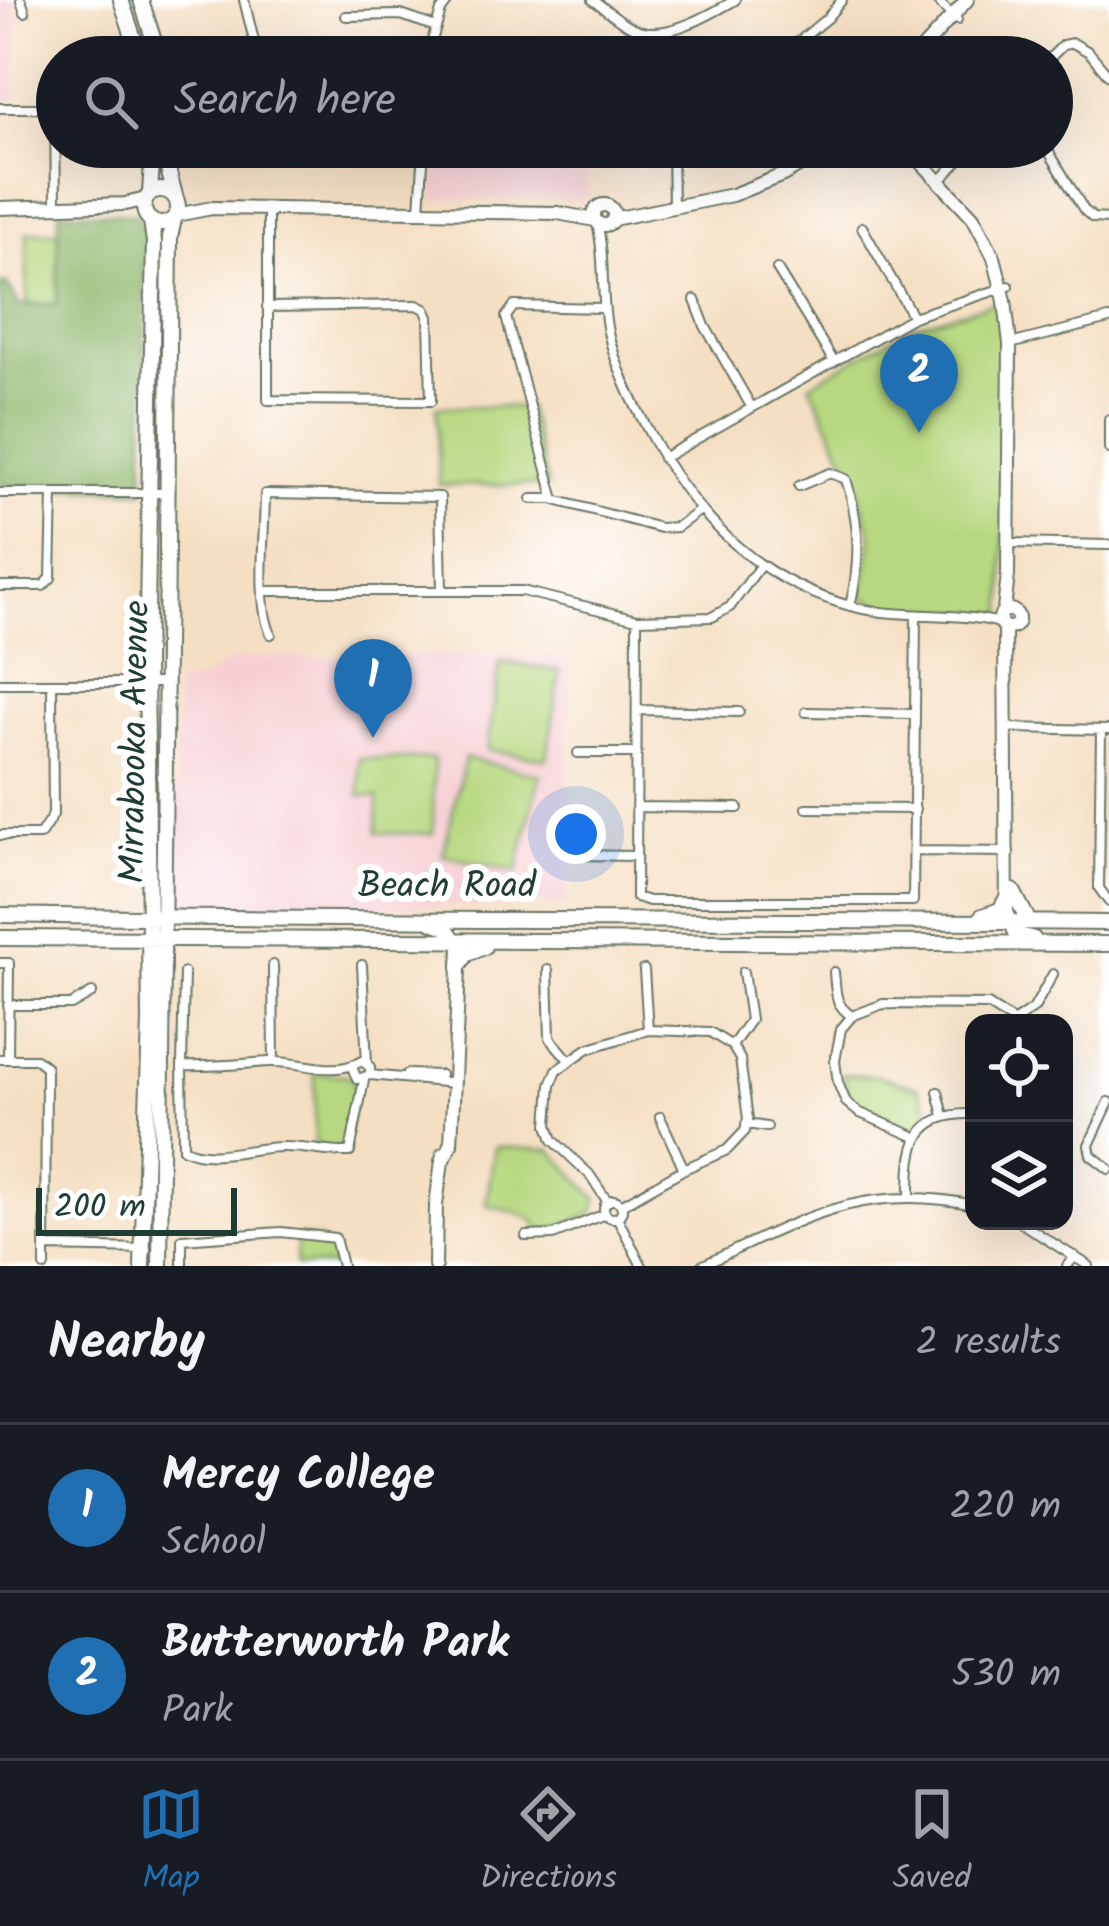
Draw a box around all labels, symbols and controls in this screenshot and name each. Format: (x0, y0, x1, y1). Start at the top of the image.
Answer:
search box (36, 36, 1073, 168)
text: Search here (174, 66, 396, 138)
icon: search (78, 69, 144, 135)
pin: 2 (880, 334, 958, 433)
street label: Mirrabooka Avenue (105, 600, 167, 884)
pin: 1 (334, 639, 412, 738)
your location (546, 804, 606, 864)
street label: Beach Road (358, 859, 537, 916)
map controls (965, 1014, 1073, 1230)
button: locate (965, 1014, 1073, 1122)
button: layers (965, 1122, 1073, 1230)
scale bar (36, 1182, 237, 1235)
text: 200 m (54, 1182, 146, 1235)
text: Nearby (48, 1304, 205, 1385)
text: 2 results (916, 1313, 1061, 1375)
text: Mercy College (162, 1441, 435, 1513)
text: 1 (81, 1477, 93, 1539)
text: 220 m (949, 1477, 1061, 1539)
text: School (162, 1513, 266, 1575)
text: Butterworth Park (162, 1609, 509, 1681)
text: 2 (76, 1645, 98, 1707)
text: 530 m (952, 1645, 1061, 1707)
text: Park (162, 1681, 233, 1743)
tab: Map (138, 1781, 204, 1906)
tab: Directions (480, 1781, 617, 1906)
tab: Saved (893, 1781, 971, 1906)

